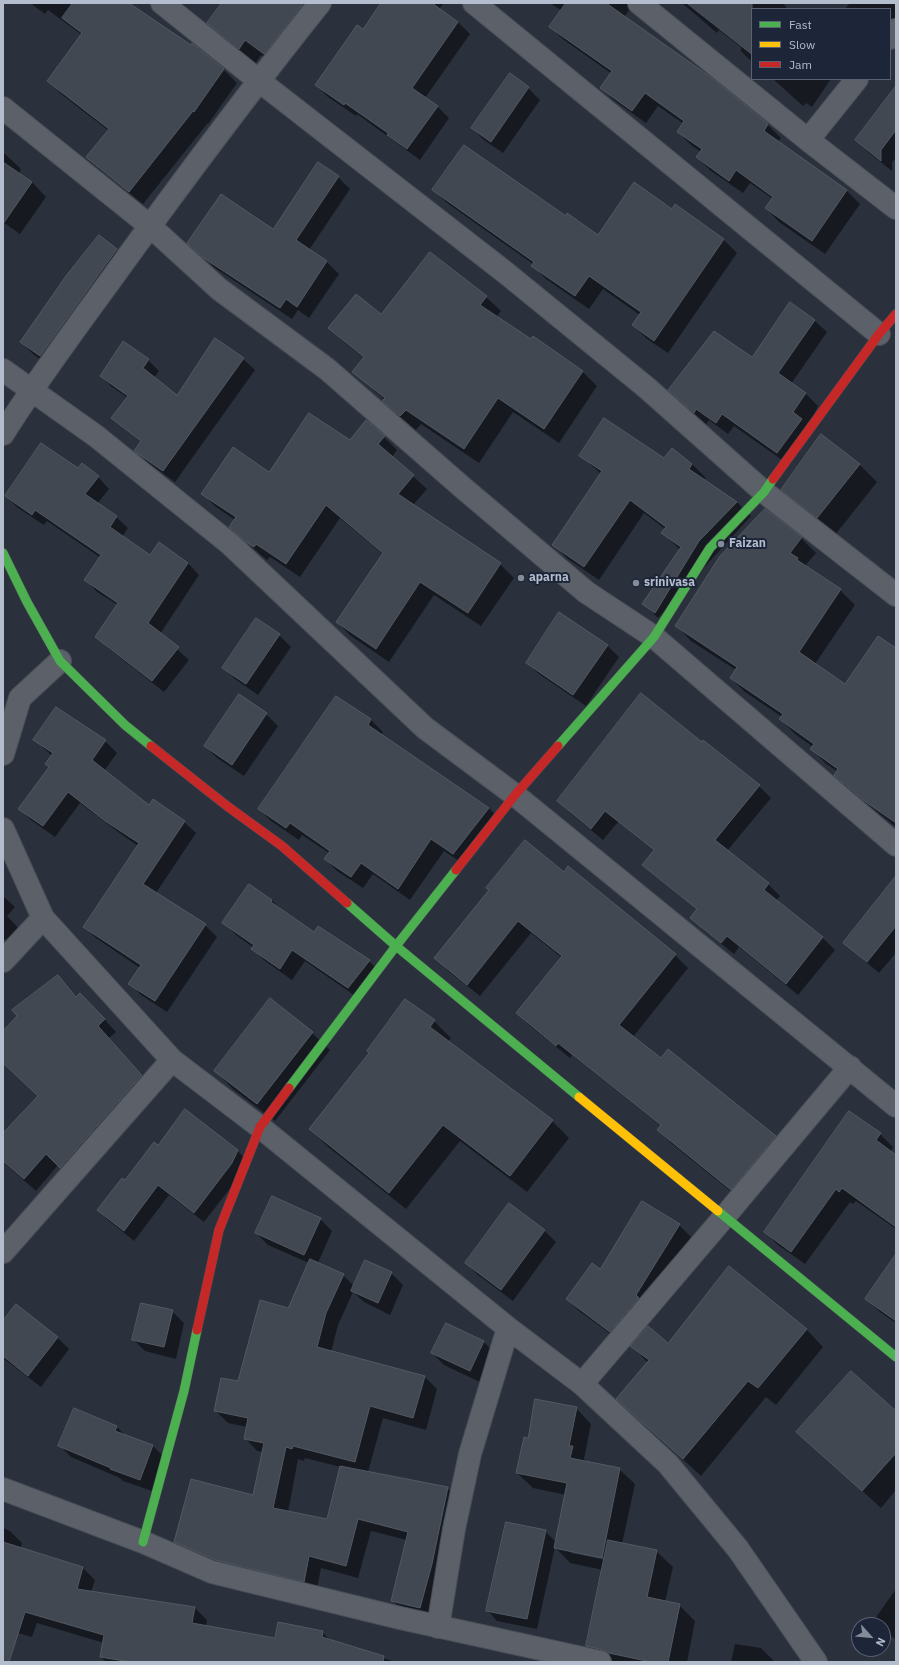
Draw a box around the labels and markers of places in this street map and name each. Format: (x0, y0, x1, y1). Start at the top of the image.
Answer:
place label: Faizan (729, 537, 766, 551)
marker: Faizan (716, 539, 726, 549)
place label: aparna (529, 571, 569, 585)
marker: aparna (516, 573, 526, 583)
place label: srinivasa (644, 576, 695, 590)
marker: srinivasa (631, 578, 641, 588)

